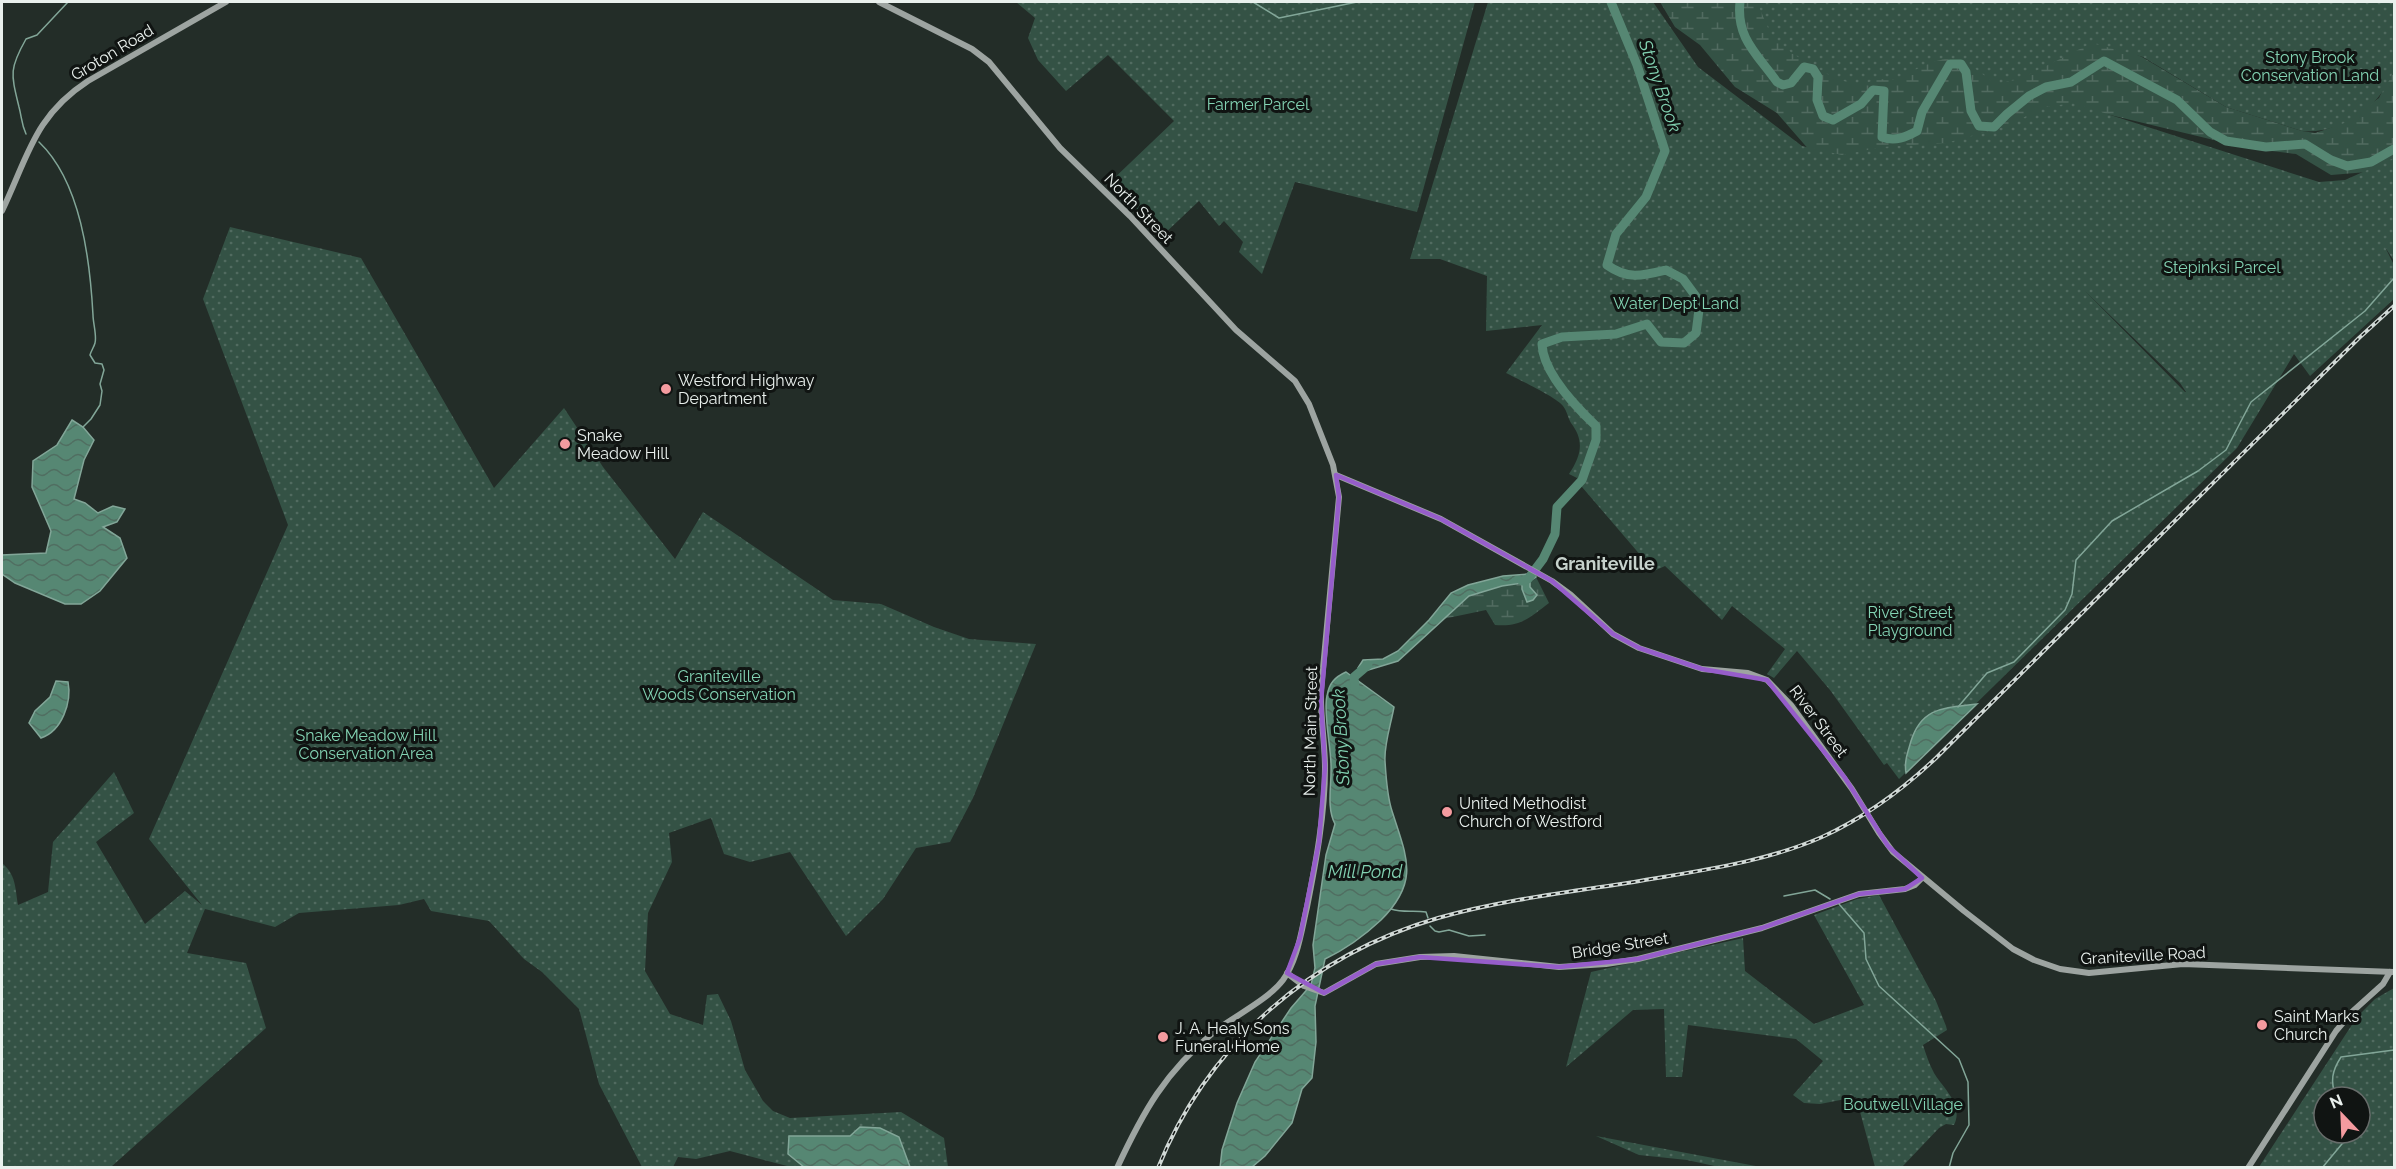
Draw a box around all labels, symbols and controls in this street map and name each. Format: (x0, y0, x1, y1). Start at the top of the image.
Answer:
street label: Groton Road (68, 20, 157, 84)
water label: Stony Brook (1634, 36, 1686, 135)
park label: Stony Brook Conservation Land (2241, 48, 2379, 85)
park label: Farmer Parcel (1207, 95, 1310, 114)
street label: North Street (1100, 169, 1177, 248)
park label: Stepinksi Parcel (2163, 258, 2281, 277)
park label: Water Dept Land (1613, 294, 1739, 313)
place label: Westford Highway Department (678, 371, 815, 408)
marker: Westford Highway Department (659, 382, 673, 396)
place label: Snake Meadow Hill (577, 426, 669, 463)
marker: Snake Meadow Hill (558, 437, 572, 451)
district label: Graniteville (1555, 553, 1655, 574)
park label: River Street Playground (1867, 603, 1953, 640)
street label: North Main Street (1300, 665, 1321, 796)
park label: Graniteville Woods Conservation (642, 667, 796, 704)
street label: River Street (1785, 682, 1852, 762)
water label: Stony Brook (1327, 688, 1354, 787)
park label: Snake Meadow Hill Conservation Area (295, 726, 437, 763)
place label: United Methodist Church of Westford (1459, 794, 1602, 831)
marker: United Methodist Church of Westford (1440, 805, 1454, 819)
water label: Mill Pond (1328, 861, 1403, 882)
street label: Bridge Street (1570, 928, 1670, 962)
street label: Graniteville Road (2080, 943, 2206, 968)
place label: Saint Marks Church (2274, 1007, 2359, 1044)
marker: Saint Marks Church (2255, 1018, 2269, 1032)
place label: J. A. Healy Sons Funeral Home (1175, 1019, 1290, 1056)
marker: J. A. Healy Sons Funeral Home (1156, 1030, 1170, 1044)
north arrow (2312, 1085, 2372, 1145)
text: N (2327, 1091, 2346, 1113)
park label: Boutwell Village (1843, 1095, 1963, 1114)

